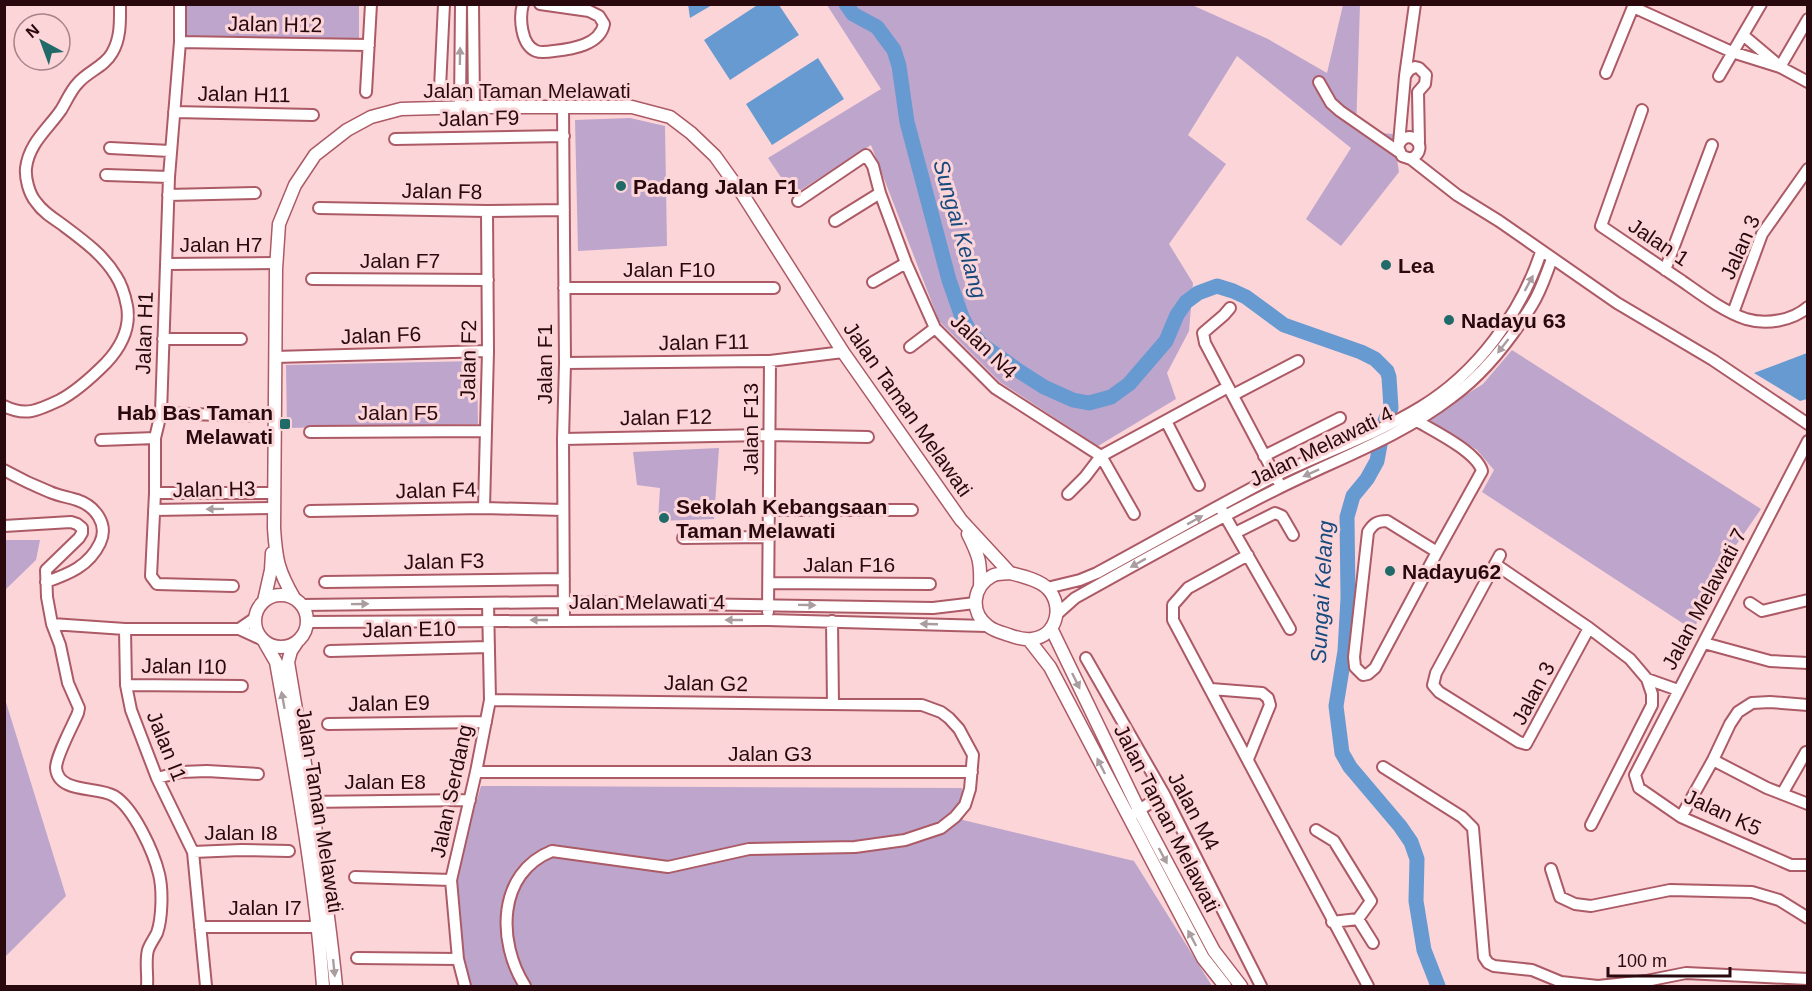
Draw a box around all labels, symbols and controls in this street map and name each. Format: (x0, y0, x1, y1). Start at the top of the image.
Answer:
north arrow (12, 12, 72, 72)
street label: Jalan H12 (228, 12, 322, 36)
text: N (23, 21, 42, 41)
one-way arrow (456, 46, 465, 65)
street label: Jalan Taman Melawati (423, 79, 631, 102)
street label: Jalan H11 (197, 82, 291, 106)
street label: Jalan F9 (439, 106, 519, 130)
water label: Sungai Kelang (928, 157, 992, 302)
place label: Padang Jalan F1 (633, 175, 799, 198)
street label: Jalan F8 (402, 179, 482, 203)
marker: Padang Jalan F1 (614, 179, 628, 193)
street label: Jalan 3 (1716, 211, 1764, 283)
street label: Jalan 1 (1624, 214, 1694, 270)
street label: Jalan H7 (180, 233, 262, 256)
street label: Jalan F7 (360, 249, 440, 272)
place label: Lea (1398, 254, 1435, 277)
street label: Jalan F10 (623, 258, 715, 281)
marker: Lea (1379, 258, 1393, 272)
one-way arrow (1524, 274, 1534, 291)
street label: Jalan H1 (131, 291, 157, 375)
street label: Jalan N4 (946, 309, 1022, 383)
place label: Nadayu 63 (1461, 309, 1566, 332)
marker: Nadayu 63 (1442, 313, 1456, 327)
street label: Jalan Taman Melawati (839, 317, 977, 501)
street label: Jalan F2 (456, 320, 480, 400)
street label: Jalan F6 (340, 322, 422, 348)
street label: Jalan F1 (533, 324, 556, 404)
street label: Jalan F11 (658, 330, 750, 354)
one-way arrow (1497, 338, 1510, 354)
street label: Jalan F13 (739, 383, 762, 475)
place label: Hab Bas Taman Melawati (117, 401, 273, 448)
street label: Jalan F5 (358, 401, 438, 424)
street label: Jalan Melawati 4 (1246, 401, 1397, 491)
street label: Jalan F12 (620, 405, 712, 429)
marker: Hab Bas Taman Melawati (278, 417, 292, 431)
one-way arrow (1302, 469, 1319, 478)
street label: Jalan H3 (172, 477, 256, 501)
street label: Jalan F4 (396, 478, 477, 502)
place label: Sekolah Kebangsaan Taman Melawati (676, 495, 887, 542)
one-way arrow (206, 504, 225, 513)
marker: Sekolah Kebangsaan Taman Melawati (657, 511, 671, 525)
one-way arrow (1186, 515, 1203, 525)
water label: Sungai Kelang (1306, 519, 1338, 664)
street label: Jalan Melawati 7 (1657, 525, 1751, 673)
street label: Jalan F3 (404, 549, 484, 573)
street label: Jalan F16 (803, 553, 895, 576)
one-way arrow (1129, 558, 1146, 568)
place label: Nadayu62 (1402, 560, 1501, 583)
marker: Nadayu62 (1383, 564, 1397, 578)
street label: Jalan Melawati 4 (569, 590, 726, 613)
one-way arrow (351, 599, 370, 609)
one-way arrow (798, 600, 817, 610)
one-way arrow (530, 615, 549, 625)
one-way arrow (725, 615, 744, 625)
street label: Jalan E10 (362, 617, 456, 641)
one-way arrow (919, 619, 938, 629)
street label: Jalan I10 (141, 654, 227, 678)
street label: Jalan 3 (1507, 658, 1559, 728)
street label: Jalan G2 (664, 671, 748, 695)
one-way arrow (1072, 673, 1081, 690)
one-way arrow (278, 690, 287, 709)
street label: Jalan E9 (348, 691, 430, 715)
street label: Jalan Taman Melawati (292, 706, 348, 914)
street label: Jalan I1 (143, 708, 191, 784)
street label: Jalan Taman Melawati (1110, 720, 1224, 916)
street label: Jalan Serdang (426, 722, 476, 860)
street label: Jalan G3 (728, 742, 812, 765)
one-way arrow (1097, 757, 1106, 774)
street label: Jalan M4 (1164, 768, 1224, 854)
street label: Jalan E8 (344, 770, 426, 793)
street label: Jalan K5 (1681, 784, 1765, 840)
street label: Jalan I8 (204, 821, 278, 844)
one-way arrow (1158, 847, 1168, 864)
street label: Jalan I7 (228, 896, 302, 919)
one-way arrow (1187, 930, 1197, 947)
scale bar (1608, 940, 1730, 978)
text: 100 m (1617, 951, 1667, 971)
one-way arrow (329, 958, 339, 977)

